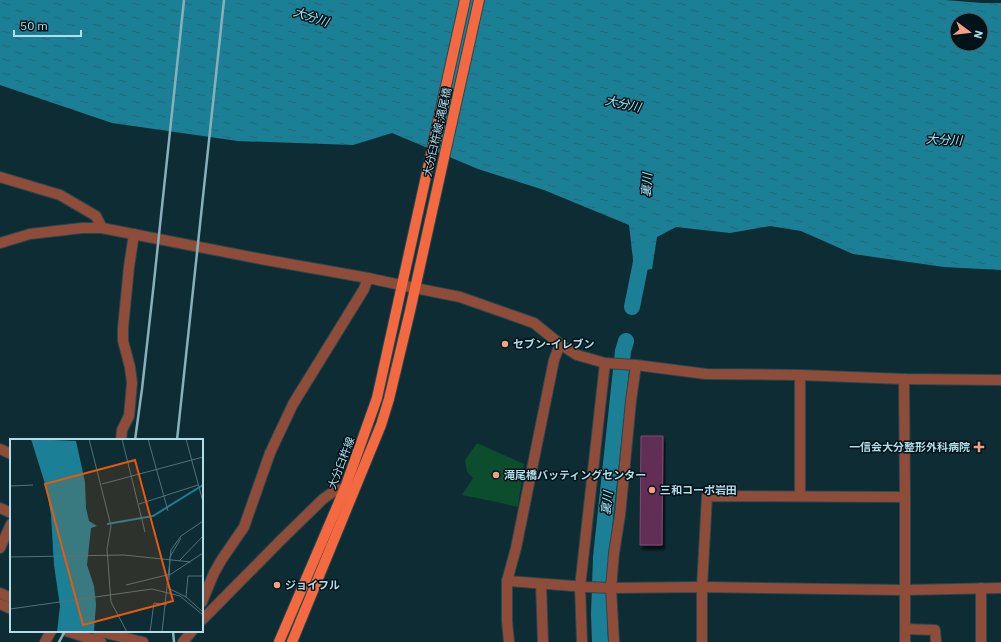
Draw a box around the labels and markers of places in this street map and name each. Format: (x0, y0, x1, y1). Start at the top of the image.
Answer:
place label: セブン-イレブン (513, 337, 594, 351)
marker: セブン-イレブン (500, 339, 510, 349)
place label: 一信会大分整形外科病院 (849, 440, 970, 454)
marker: 一信会大分整形外科病院 (973, 441, 985, 453)
place label: 滝尾橋バッティングセンター (504, 468, 646, 482)
marker: 滝尾橋バッティングセンター (491, 470, 501, 480)
place label: 三和コーポ岩田 (660, 483, 737, 497)
marker: 三和コーポ岩田 (647, 485, 657, 495)
place label: ジョイフル (285, 578, 340, 592)
marker: ジョイフル (272, 580, 282, 590)

